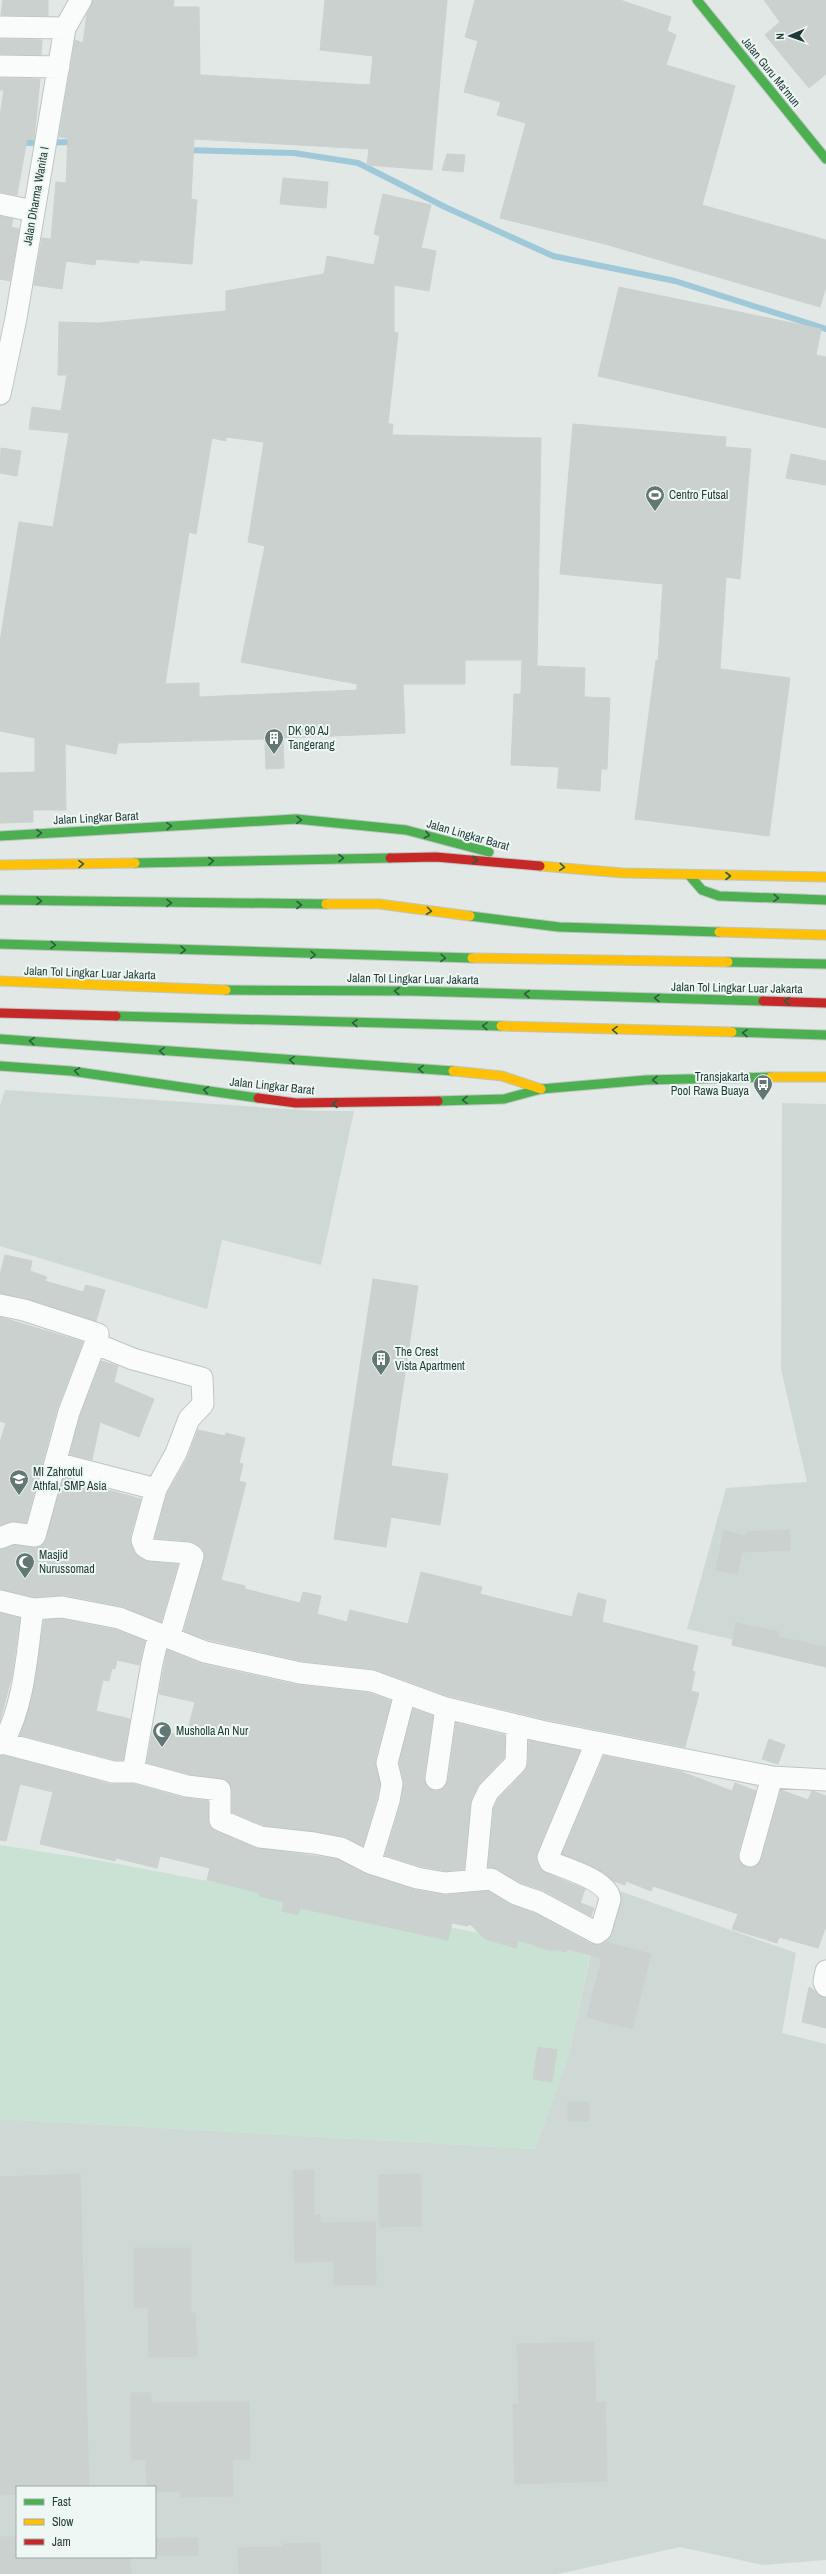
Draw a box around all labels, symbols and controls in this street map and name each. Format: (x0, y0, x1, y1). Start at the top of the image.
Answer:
north arrow (770, 16, 810, 56)
text: N (773, 33, 787, 40)
street label: Jalan Guru Ma'mun (738, 34, 804, 110)
street label: Jalan Dharma Wanita I (19, 145, 53, 247)
sports icon: Centro Futsal (644, 484, 666, 512)
place label: Centro Futsal (669, 487, 728, 503)
place label: DK 90 AJ Tangerang (288, 723, 335, 753)
building icon: DK 90 AJ Tangerang (263, 727, 285, 755)
street label: Jalan Lingkar Barat (53, 808, 139, 828)
one-way arrow (295, 815, 302, 824)
street label: Jalan Lingkar Barat (425, 816, 511, 855)
one-way arrow (166, 822, 172, 831)
one-way arrow (36, 829, 42, 838)
one-way arrow (424, 831, 431, 839)
one-way arrow (338, 854, 344, 862)
one-way arrow (472, 855, 478, 864)
one-way arrow (208, 856, 214, 865)
one-way arrow (78, 859, 84, 868)
one-way arrow (559, 863, 565, 872)
one-way arrow (725, 872, 731, 880)
one-way arrow (773, 894, 779, 902)
one-way arrow (36, 897, 42, 905)
one-way arrow (166, 899, 172, 908)
one-way arrow (296, 901, 302, 909)
one-way arrow (426, 906, 432, 915)
one-way arrow (50, 941, 56, 949)
one-way arrow (180, 945, 186, 954)
one-way arrow (310, 950, 316, 959)
one-way arrow (440, 954, 446, 962)
street label: Jalan Tol Lingkar Luar Jakarta (24, 963, 157, 983)
street label: Jalan Tol Lingkar Luar Jakarta (347, 970, 479, 988)
street label: Jalan Tol Lingkar Luar Jakarta (671, 979, 803, 997)
one-way arrow (394, 986, 400, 995)
one-way arrow (524, 990, 530, 998)
one-way arrow (654, 994, 660, 1002)
one-way arrow (784, 997, 790, 1006)
one-way arrow (352, 1019, 358, 1027)
one-way arrow (482, 1022, 488, 1031)
one-way arrow (612, 1026, 618, 1034)
one-way arrow (742, 1029, 748, 1037)
one-way arrow (29, 1036, 35, 1045)
one-way arrow (159, 1046, 165, 1055)
one-way arrow (289, 1055, 295, 1064)
one-way arrow (418, 1064, 424, 1073)
one-way arrow (74, 1067, 80, 1076)
place label: Transjakarta Pool Rawa Buaya (671, 1069, 750, 1099)
bus stop icon: Transjakarta Pool Rawa Buaya (752, 1073, 774, 1101)
street label: Jalan Lingkar Barat (229, 1074, 316, 1098)
one-way arrow (652, 1076, 658, 1084)
one-way arrow (203, 1086, 209, 1095)
one-way arrow (462, 1096, 468, 1104)
one-way arrow (332, 1100, 338, 1108)
place label: The Crest Vista Apartment (395, 1344, 465, 1374)
building icon: The Crest Vista Apartment (370, 1348, 392, 1376)
place label: MI Zahrotul Athfal, SMP Asia (32, 1464, 107, 1494)
school or university icon: MI Zahrotul Athfal, SMP Asia (8, 1468, 30, 1496)
place label: Masjid Nurussomad (39, 1547, 95, 1577)
mosque icon: Masjid Nurussomad (14, 1551, 36, 1579)
mosque icon: Musholla An Nur (151, 1720, 173, 1748)
place label: Musholla An Nur (176, 1723, 249, 1739)
legend (16, 2486, 156, 2558)
text: Fast (52, 2494, 71, 2510)
text: Slow (52, 2514, 74, 2530)
text: Jam (52, 2534, 71, 2550)

